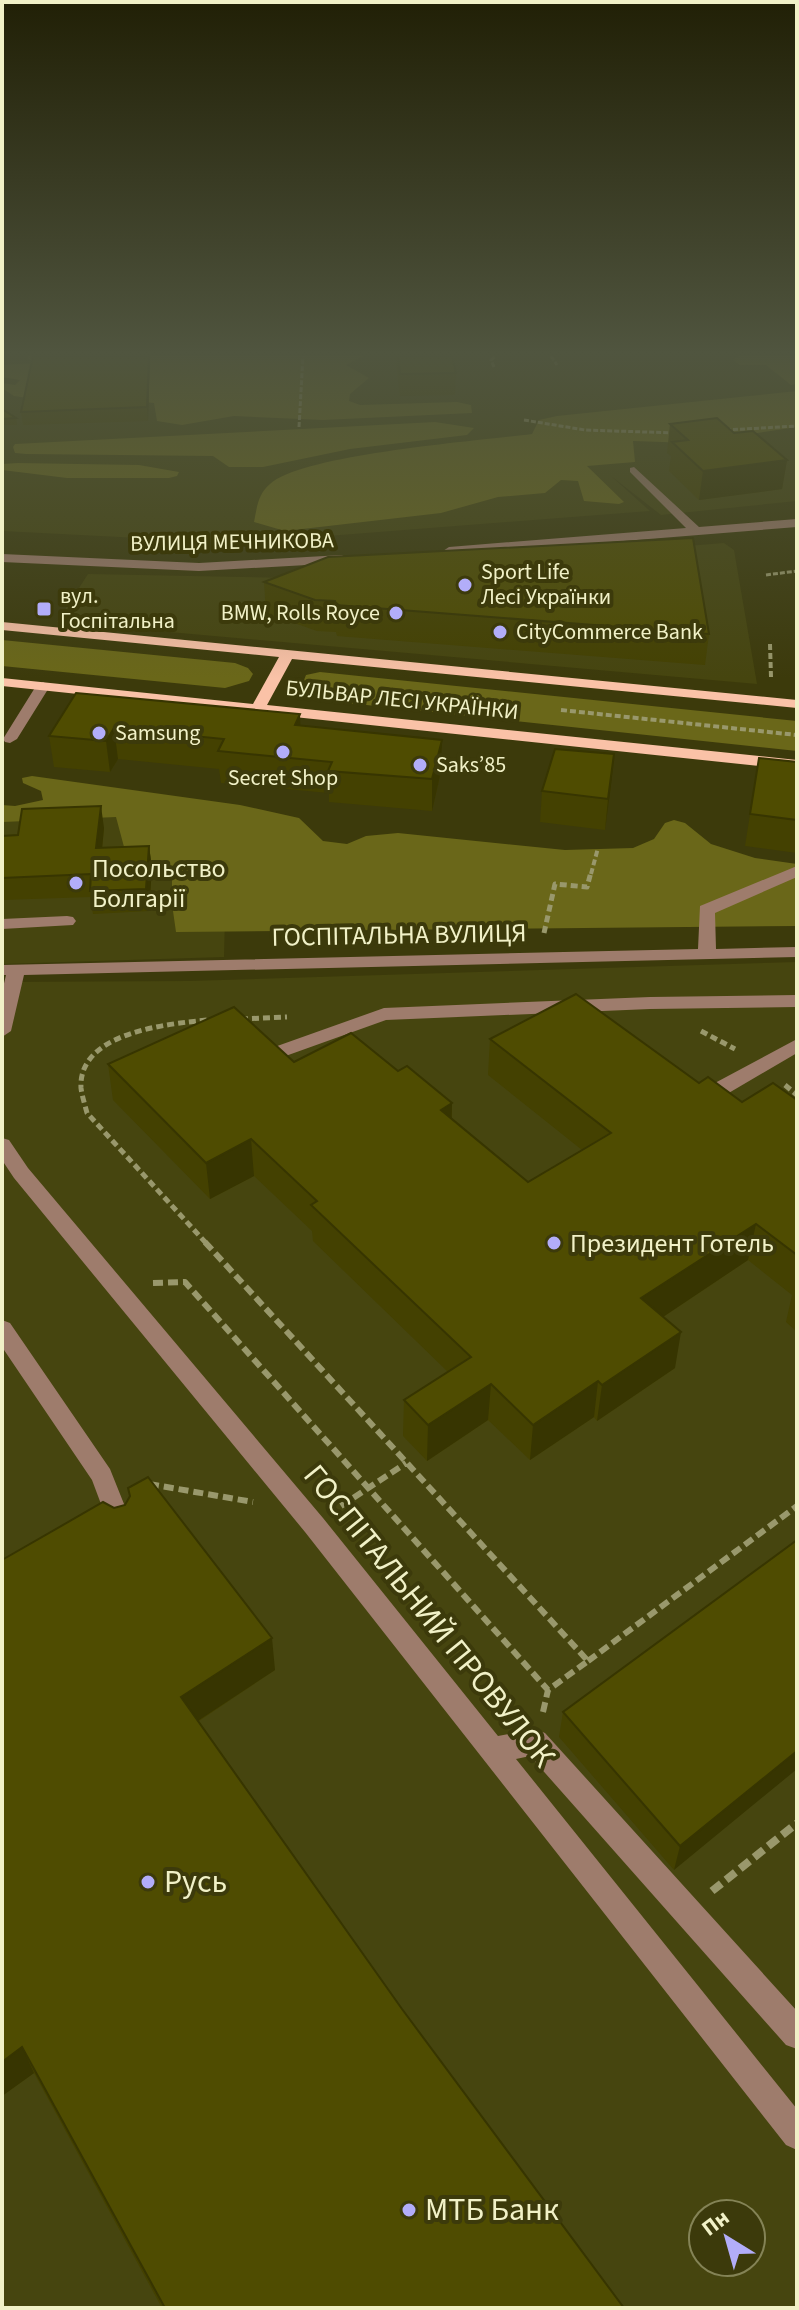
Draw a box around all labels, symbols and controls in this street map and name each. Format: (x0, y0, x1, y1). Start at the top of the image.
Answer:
street label: ВУЛИЦЯ МЕЧНИКОВА (130, 524, 334, 560)
place label: Sport Life Лесі Українки (481, 556, 611, 613)
marker: Sport Life Лесі Українки (456, 576, 474, 594)
place label: вул. Госпітальна (60, 580, 175, 637)
place label: BMW, Rolls Royce (221, 597, 380, 629)
marker: вул. Госпітальна (35, 600, 53, 618)
marker: BMW, Rolls Royce (387, 604, 405, 622)
place label: CityCommerce Bank (516, 616, 703, 648)
marker: CityCommerce Bank (491, 623, 509, 641)
street label: БУЛЬВАР ЛЕСІ УКРАЇНКИ (284, 672, 520, 728)
place label: Samsung (115, 717, 200, 749)
marker: Samsung (90, 724, 108, 742)
marker: Secret Shop (274, 743, 292, 761)
place label: Saks’85 (436, 749, 506, 781)
marker: Saks’85 (411, 756, 429, 774)
place label: Secret Shop (228, 762, 338, 794)
place label: Посольство Болгарії (92, 850, 226, 917)
marker: Посольство Болгарії (67, 874, 85, 892)
street label: ГОСПІТАЛЬНА ВУЛИЦЯ (271, 914, 527, 956)
place label: Президент Готель (570, 1225, 774, 1262)
marker: Президент Готель (545, 1234, 563, 1252)
street label: ГОСПІТАЛЬНИЙ ПРОВУЛОК (292, 1455, 566, 1778)
place label: Русь (164, 1859, 227, 1905)
marker: Русь (139, 1873, 157, 1891)
place label: МТБ Банк (425, 2187, 559, 2233)
north arrow (687, 2198, 767, 2278)
marker: МТБ Банк (400, 2201, 418, 2219)
text: Пн (695, 2202, 736, 2244)

